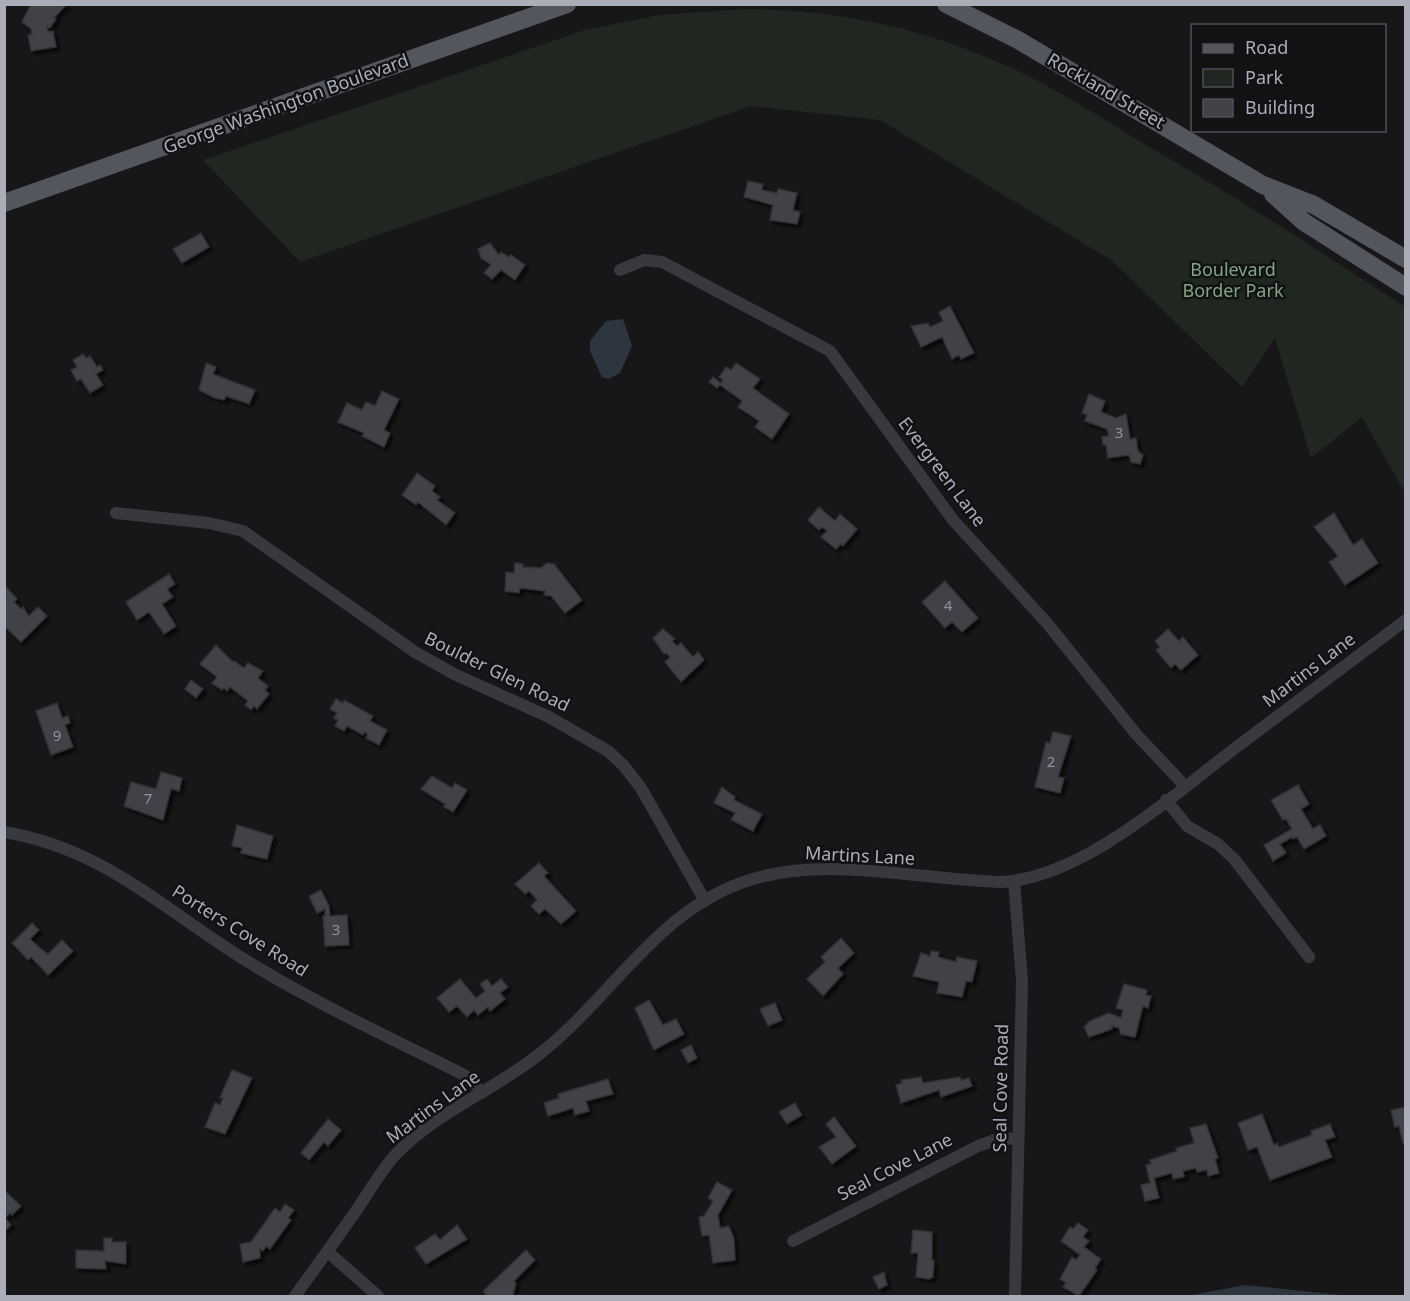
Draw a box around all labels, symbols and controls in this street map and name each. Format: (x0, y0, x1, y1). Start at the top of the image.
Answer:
legend (1191, 24, 1386, 132)
text: Road (1245, 35, 1288, 59)
street label: George Washington Boulevard (160, 47, 411, 159)
street label: Rockland Street (1043, 47, 1170, 134)
text: Park (1245, 65, 1283, 89)
text: Building (1245, 95, 1315, 119)
park label: Boulevard Border Park (1182, 257, 1284, 302)
street label: Evergreen Lane (894, 412, 992, 531)
house number: 3 (1115, 422, 1123, 442)
house number: 4 (944, 595, 953, 615)
street label: Boulder Glen Road (421, 626, 574, 717)
street label: Martins Lane (1257, 626, 1360, 712)
house number: 9 (53, 725, 61, 745)
house number: 2 (1047, 751, 1055, 771)
house number: 7 (144, 788, 152, 808)
street label: Martins Lane (804, 840, 916, 870)
street label: Porters Cove Road (168, 879, 313, 982)
house number: 3 (332, 919, 340, 939)
street label: Seal Cove Road (987, 1023, 1013, 1152)
street label: Martins Lane (381, 1064, 484, 1148)
street label: Seal Cove Lane (833, 1127, 956, 1205)

